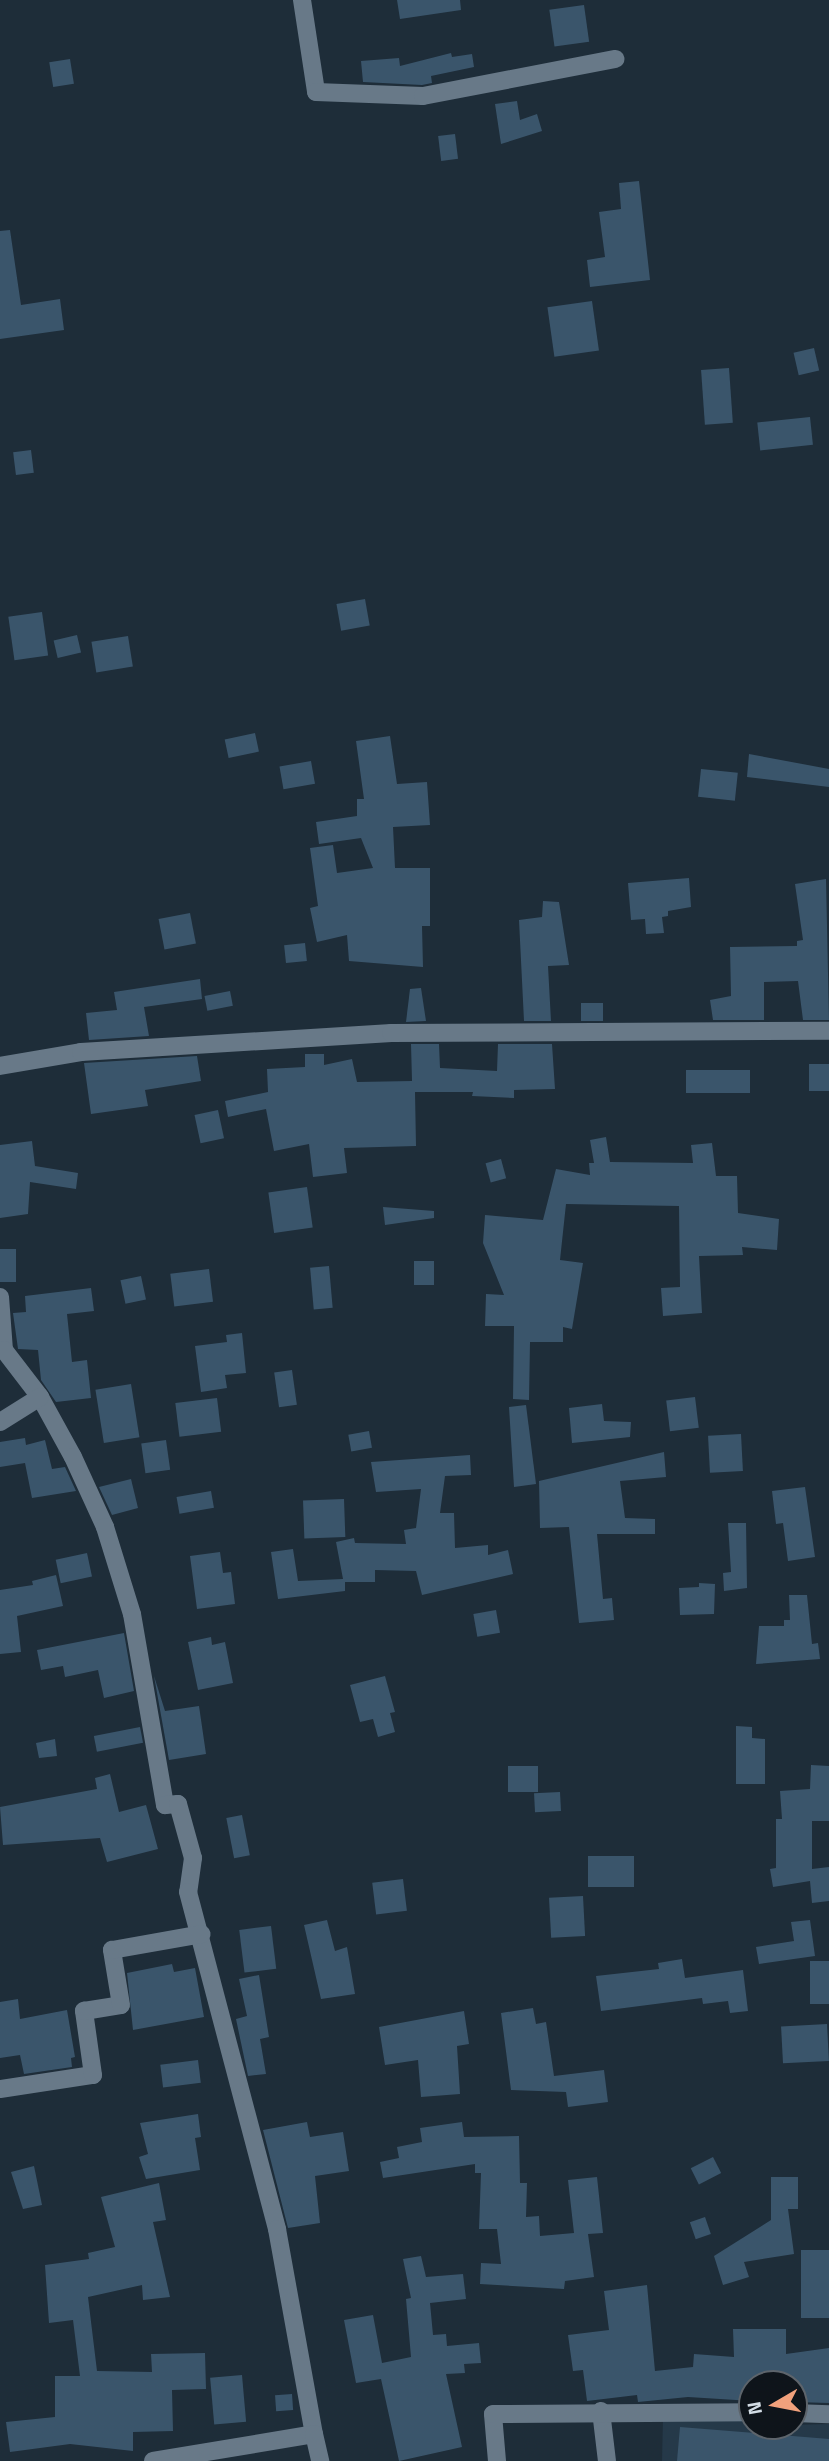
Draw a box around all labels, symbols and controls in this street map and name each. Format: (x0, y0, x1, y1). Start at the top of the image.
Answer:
north arrow (738, 2370, 808, 2440)
text: N (738, 2399, 769, 2417)

